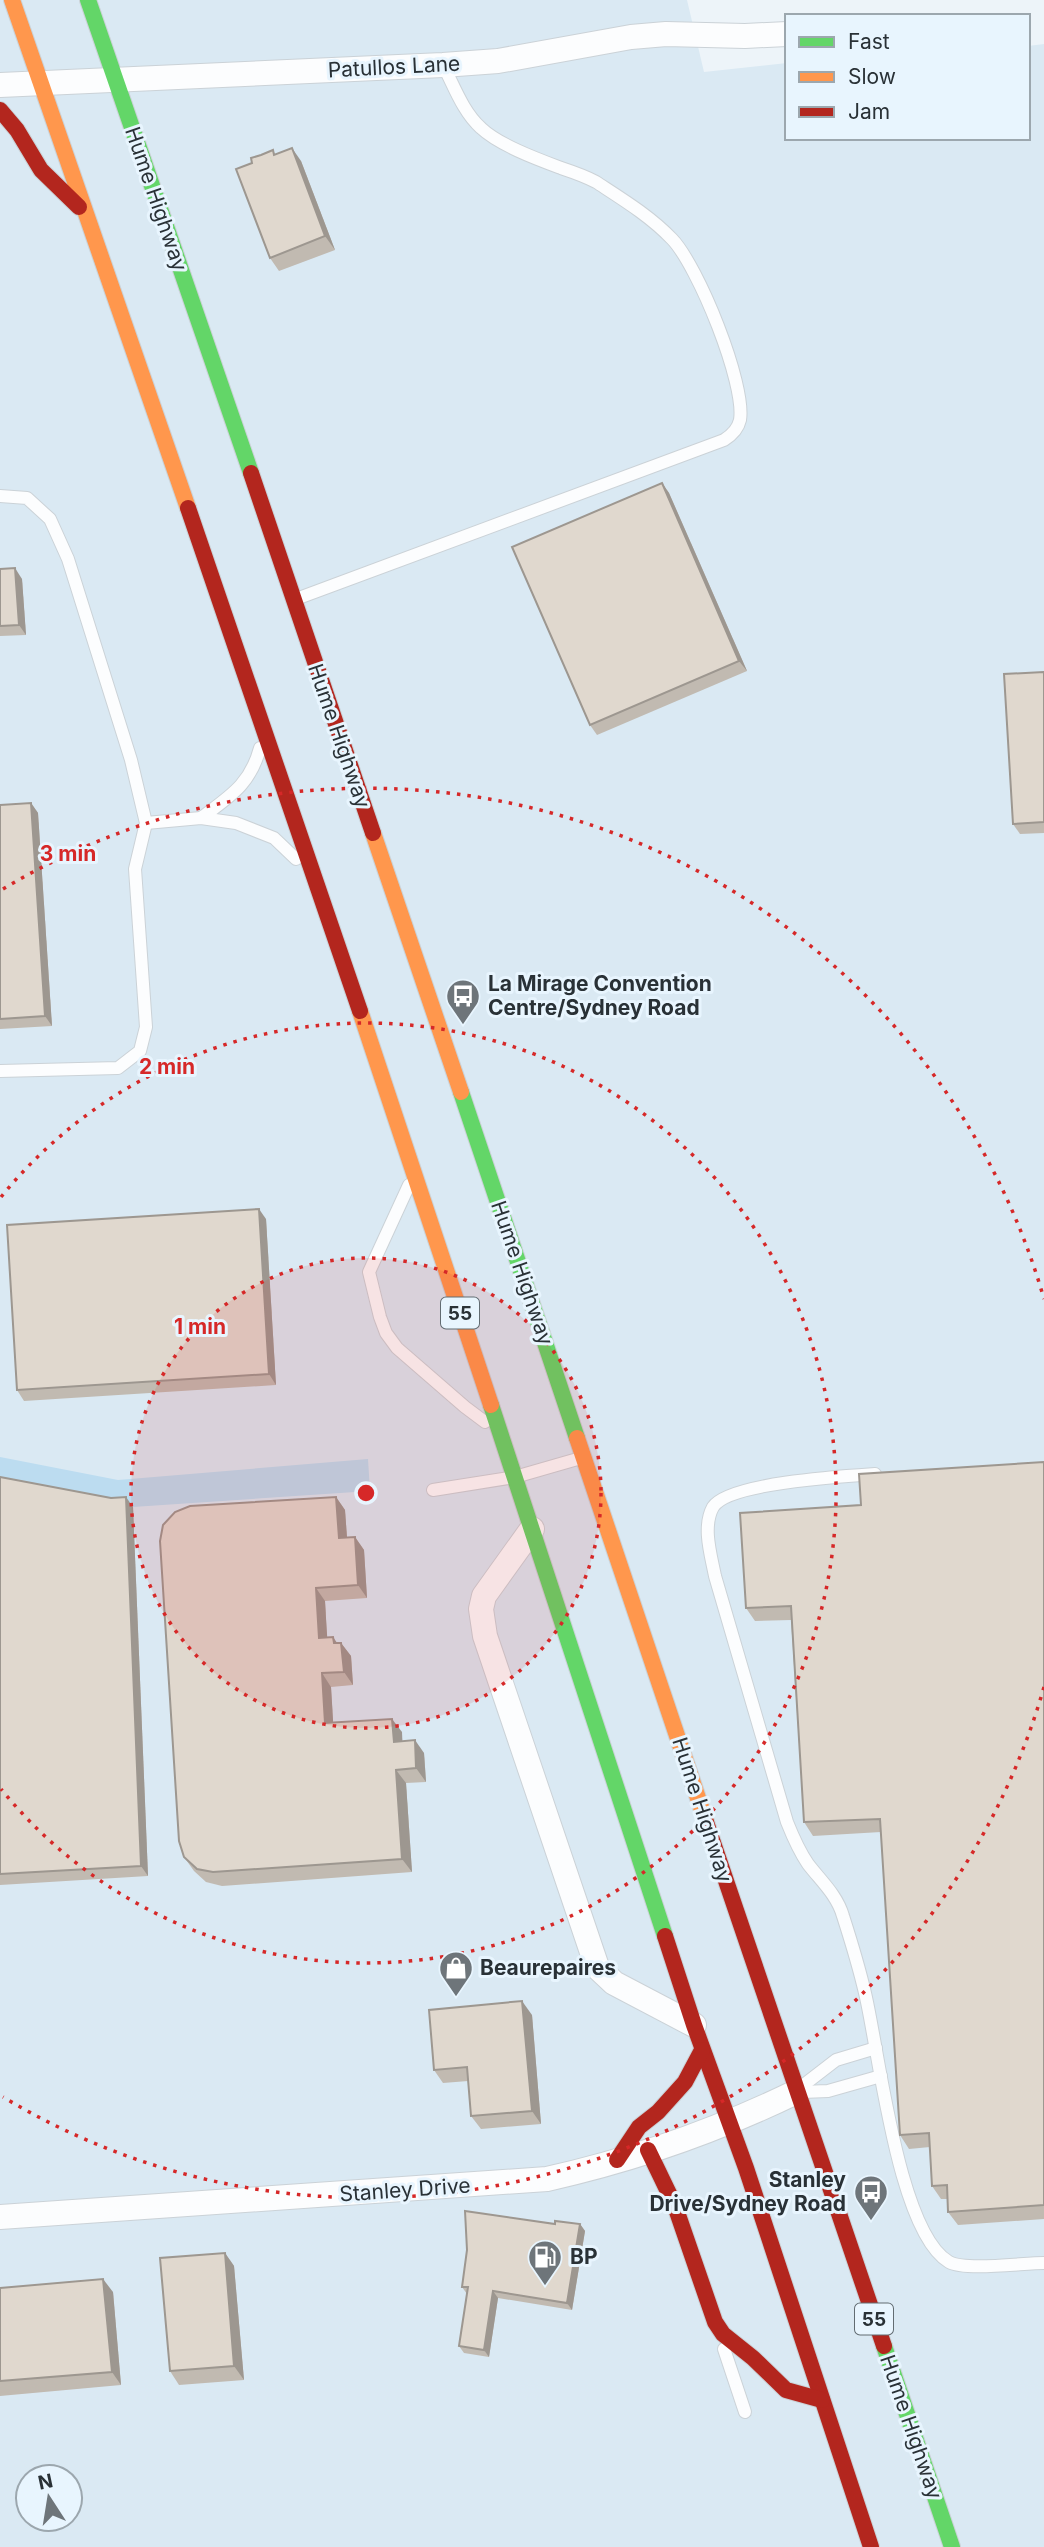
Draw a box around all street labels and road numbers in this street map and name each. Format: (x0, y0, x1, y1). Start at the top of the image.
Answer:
street label: Patullos Lane (327, 51, 461, 82)
street label: Hume Highway (120, 123, 193, 274)
street label: Hume Highway (303, 660, 376, 811)
street label: Hume Highway (486, 1197, 559, 1348)
road number: 55 (441, 1298, 479, 1329)
street label: Hume Highway (667, 1734, 738, 1886)
street label: Stanley Drive (339, 2172, 471, 2207)
road number: 55 (855, 2304, 893, 2334)
street label: Hume Highway (875, 2351, 948, 2502)

